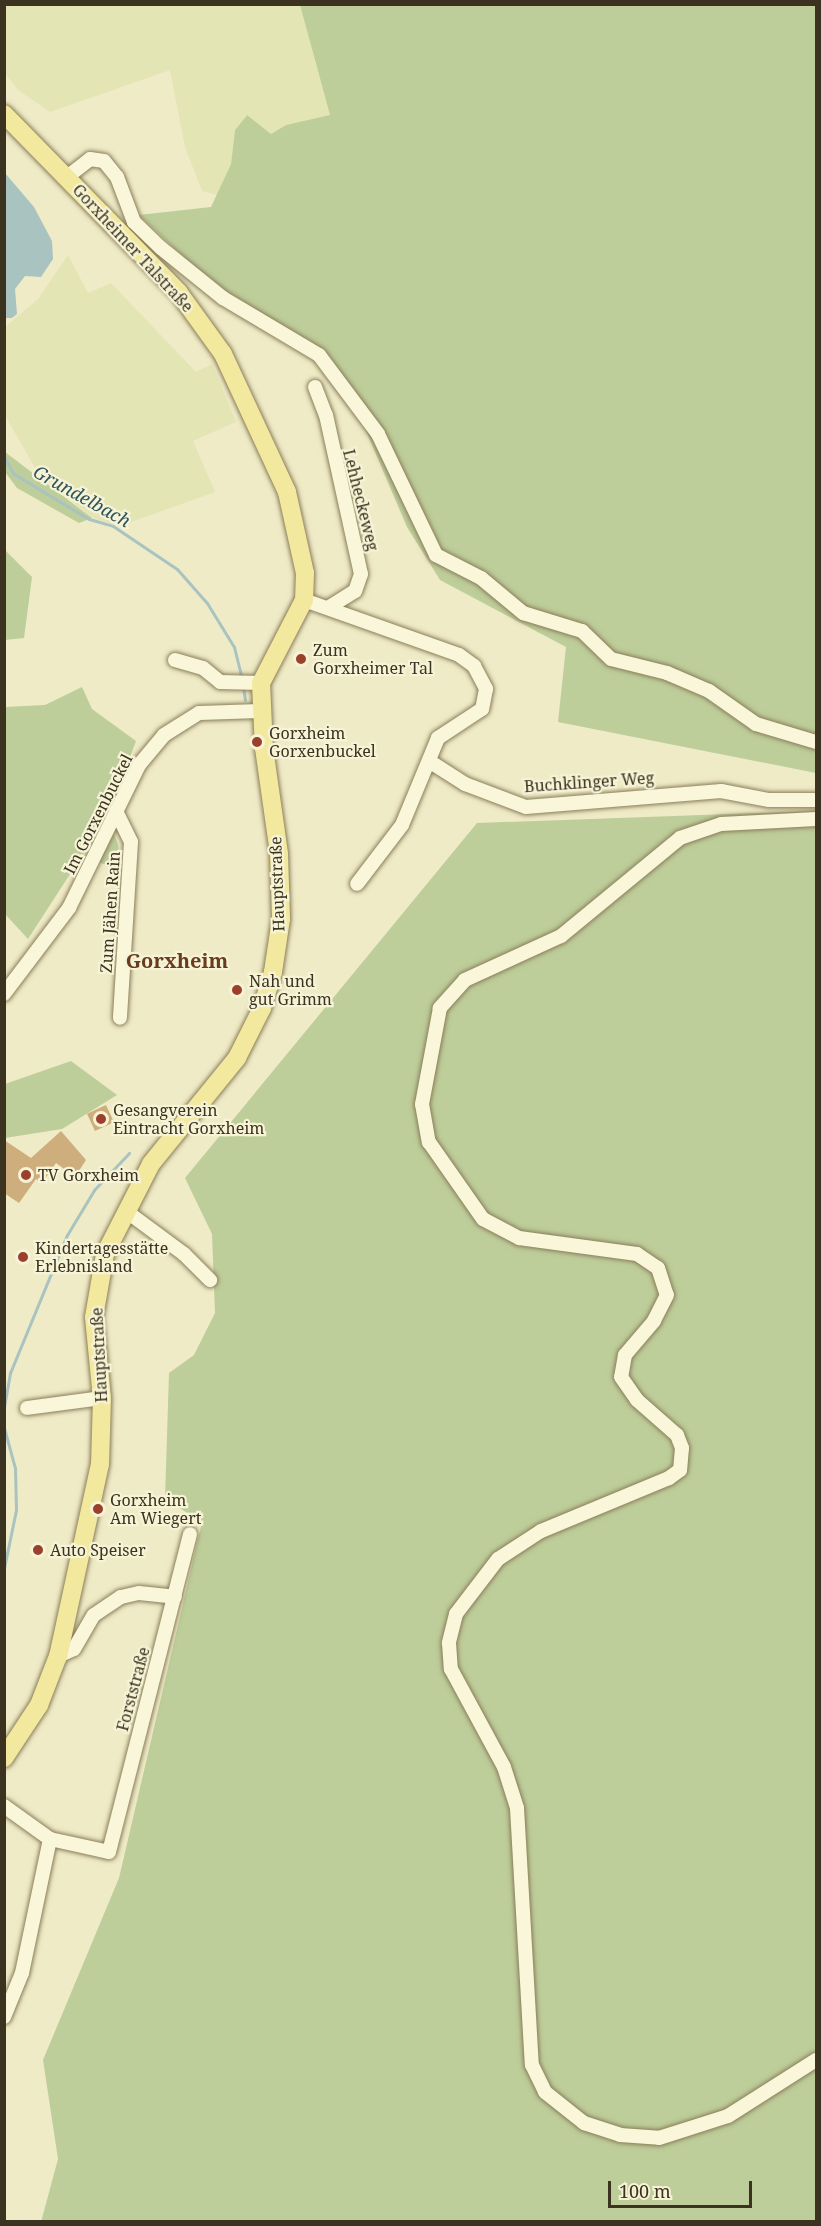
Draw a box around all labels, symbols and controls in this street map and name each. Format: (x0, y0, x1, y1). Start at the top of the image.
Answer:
street label: Gorxheimer Talstraße (69, 180, 197, 316)
street label: Lehheckeweg (339, 447, 383, 553)
water label: Grundelbach (30, 460, 134, 532)
place label: Zum Gorxheimer Tal (313, 640, 433, 678)
marker: Zum Gorxheimer Tal (294, 652, 308, 666)
place label: Gorxheim Gorxenbuckel (269, 723, 376, 761)
marker: Gorxheim Gorxenbuckel (250, 735, 264, 749)
street label: Im Gorxenbuckel (60, 751, 136, 877)
street label: Buchklinger Weg (523, 768, 655, 796)
street label: Hauptstraße (266, 836, 288, 932)
street label: Zum Jähen Rain (96, 851, 124, 973)
district label: Gorxheim (126, 948, 228, 972)
place label: Nah und gut Grimm (249, 971, 332, 1009)
marker: Nah und gut Grimm (230, 983, 244, 997)
place label: Gesangverein Eintracht Gorxheim (113, 1100, 264, 1138)
marker: Gesangverein Eintracht Gorxheim (94, 1112, 108, 1126)
place label: TV Gorxheim (38, 1165, 139, 1185)
marker: TV Gorxheim (19, 1168, 33, 1182)
place label: Kindertagesstätte Erlebnisland (35, 1238, 168, 1276)
marker: Kindertagesstätte Erlebnisland (16, 1250, 30, 1264)
street label: Hauptstraße (87, 1307, 111, 1403)
place label: Gorxheim Am Wiegert (110, 1490, 201, 1528)
marker: Gorxheim Am Wiegert (91, 1502, 105, 1516)
place label: Auto Speiser (50, 1540, 146, 1560)
marker: Auto Speiser (31, 1543, 45, 1557)
street label: Forststraße (113, 1645, 153, 1733)
scale bar (611, 2169, 755, 2207)
text: 100 m (619, 2179, 671, 2203)

